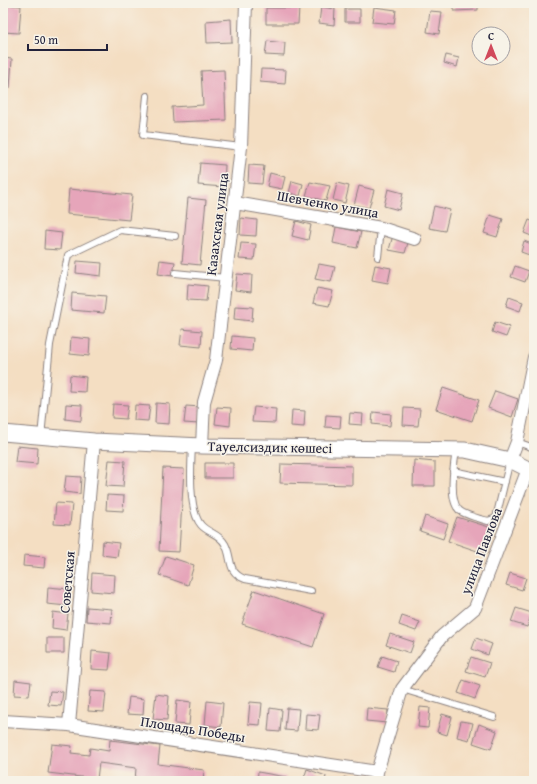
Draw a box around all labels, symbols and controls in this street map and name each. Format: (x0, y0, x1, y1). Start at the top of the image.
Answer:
scale bar (28, 26, 107, 52)
north arrow (471, 26, 511, 66)
text: С (488, 28, 494, 44)
text: 50 m (34, 31, 58, 48)
street label: Казахская улица (201, 171, 233, 276)
street label: Шевченко улица (276, 185, 381, 223)
street label: Тауелсиздик көшесі (208, 436, 333, 458)
street label: улица Павлова (455, 504, 507, 598)
street label: Советская (54, 550, 80, 614)
street label: Площадь Победы (139, 711, 247, 747)

